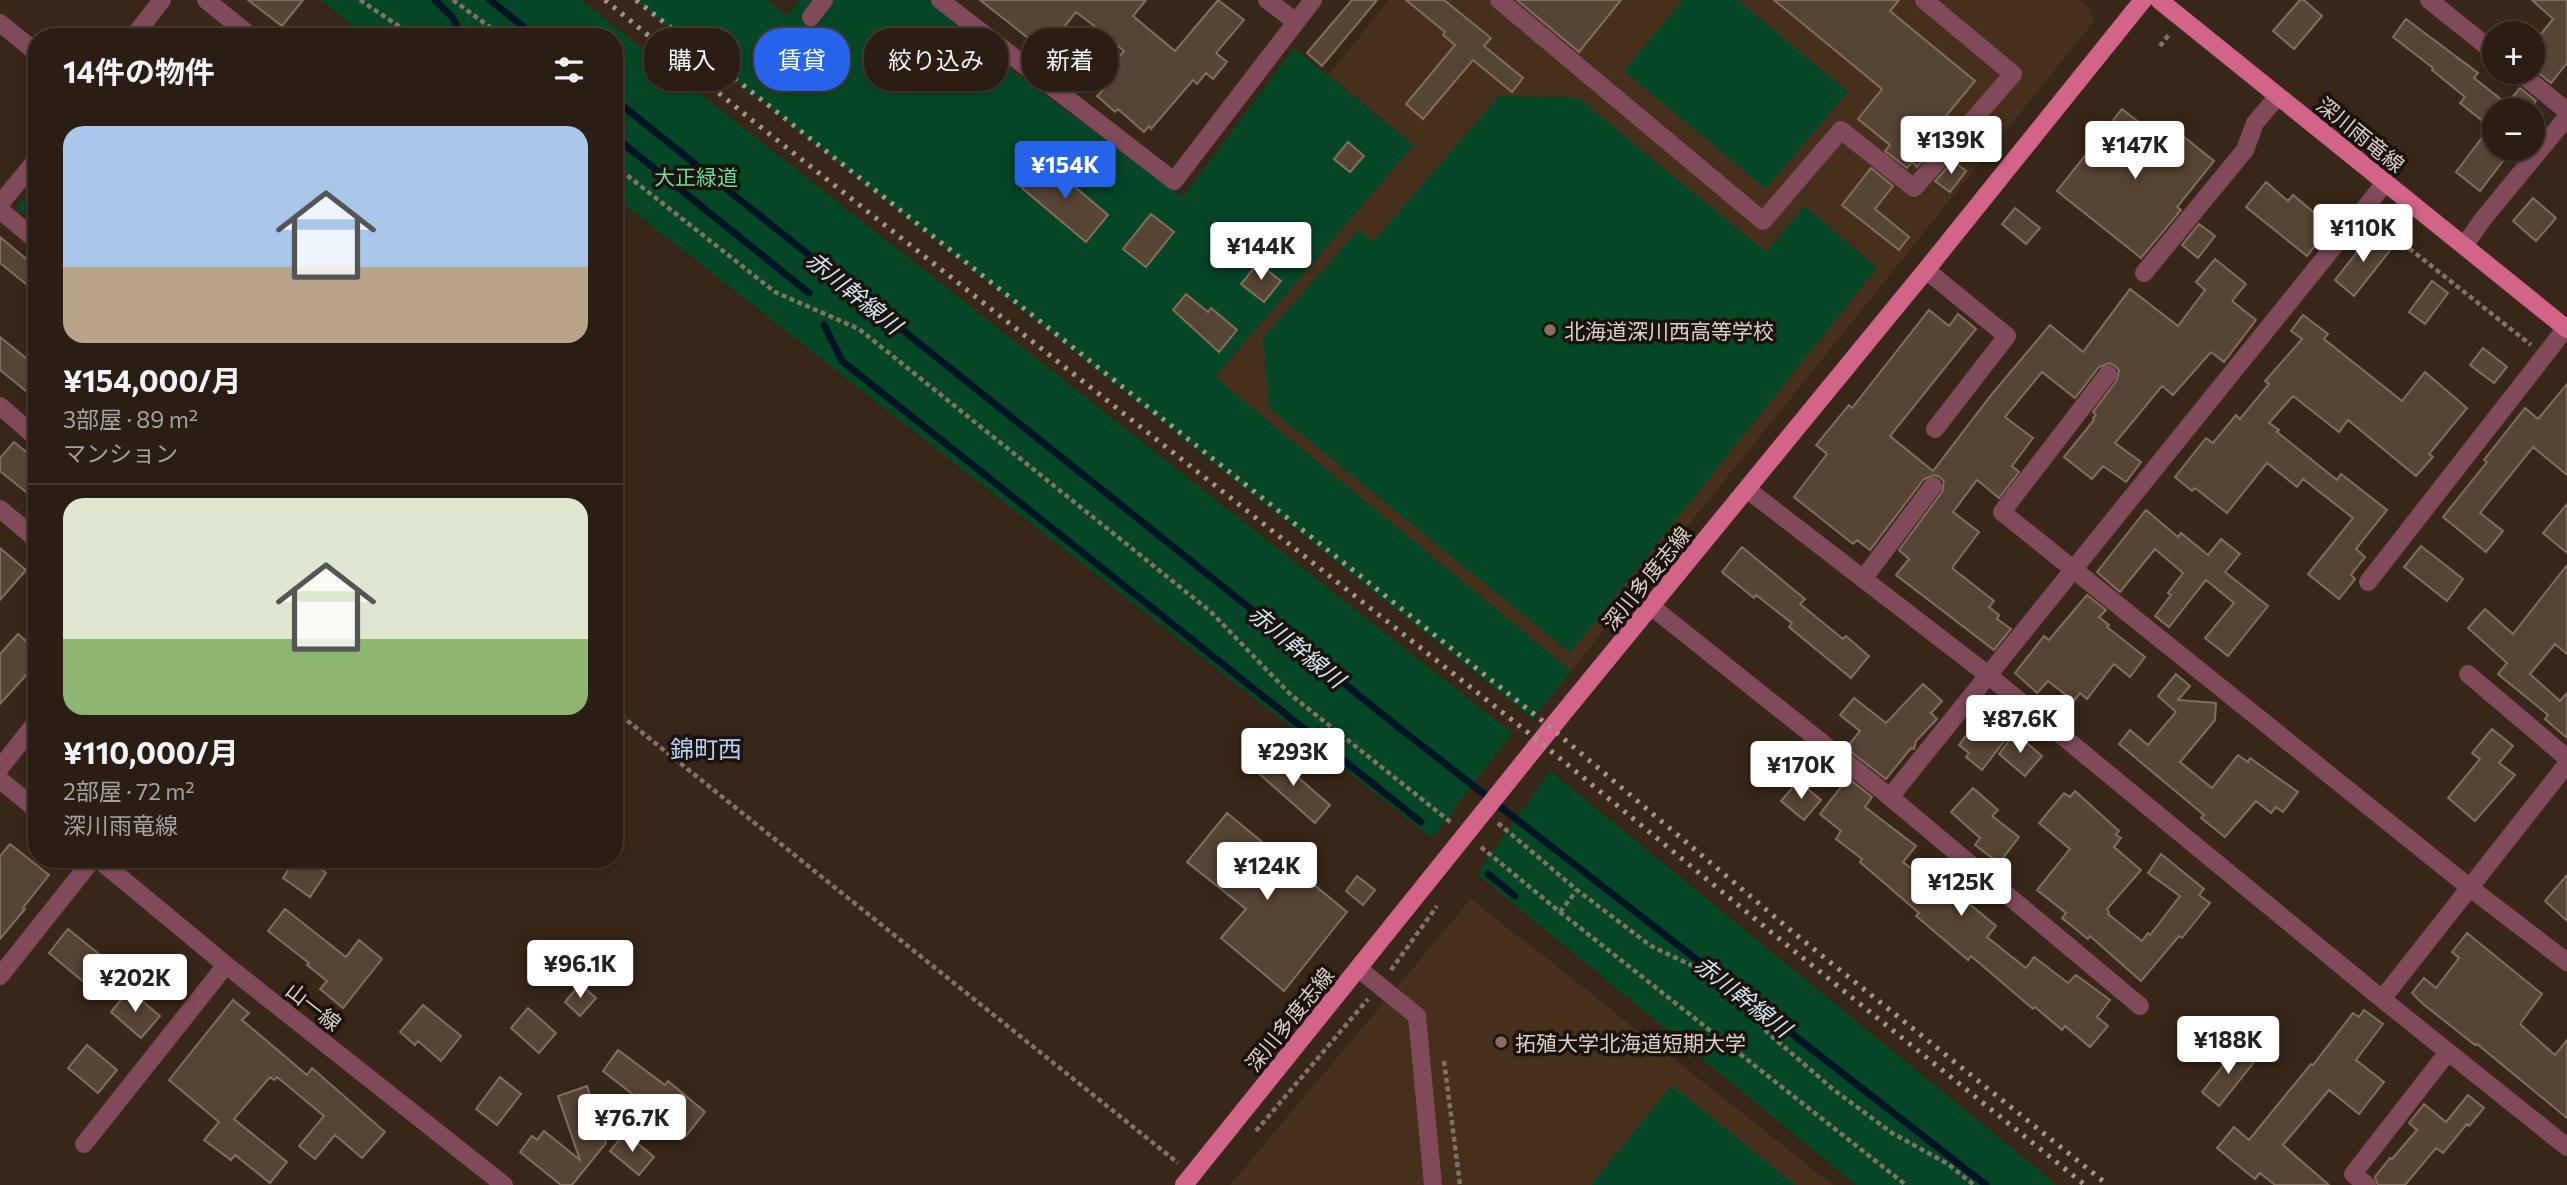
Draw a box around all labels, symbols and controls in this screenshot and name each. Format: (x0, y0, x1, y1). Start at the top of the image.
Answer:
map controls (2482, 21, 2545, 161)
button: + (2482, 21, 2545, 84)
chip: 購入 (644, 28, 740, 91)
chip: 賃貸 (754, 28, 850, 91)
chip: 絞り込み (864, 28, 1008, 91)
chip: 新着 (1022, 28, 1118, 91)
icon: filters (550, 51, 588, 89)
text: 14件の物件 (63, 52, 215, 89)
street label: 深川雨竜線 (2312, 91, 2410, 177)
button: − (2482, 98, 2545, 161)
pin: ¥139K (1902, 116, 2000, 176)
pin: ¥147K (2086, 122, 2184, 181)
text: ¥139K (1917, 125, 1985, 153)
text: ¥147K (2101, 130, 2169, 158)
pin: ¥154K (1016, 142, 1114, 201)
text: ¥154K (1031, 150, 1099, 178)
park label: 大正緑道 (654, 164, 738, 189)
icon: home (263, 172, 389, 298)
pin: ¥110K (2314, 204, 2412, 264)
text: ¥110K (2330, 213, 2396, 241)
pin: ¥144K (1212, 222, 1310, 282)
text: ¥144K (1226, 231, 1296, 259)
water label: 赤川幹線川 (801, 245, 910, 341)
place label: 北海道深川西高等学校 (1564, 318, 1774, 343)
marker: 北海道深川西高等学校 (1542, 322, 1558, 338)
text: ¥154,000/月 (63, 361, 241, 398)
text: 3部屋 · 89 m² (63, 405, 198, 433)
text: マンション (63, 439, 178, 467)
street label: 深川多度志線 (1597, 521, 1695, 635)
icon: home (263, 544, 389, 670)
water label: 赤川幹線川 (1244, 599, 1353, 695)
pin: ¥87.6K (1963, 696, 2077, 755)
text: ¥87.6K (1982, 704, 2058, 732)
pin: ¥293K (1244, 728, 1342, 788)
text: ¥110,000/月 (63, 733, 239, 770)
district label: 錦町西 (670, 734, 742, 763)
text: ¥293K (1257, 737, 1329, 765)
pin: ¥170K (1752, 742, 1850, 801)
text: ¥170K (1767, 750, 1835, 778)
text: 2部屋 · 72 m² (63, 777, 195, 805)
text: 深川雨竜線 (63, 811, 178, 839)
pin: ¥124K (1218, 842, 1316, 902)
text: ¥124K (1233, 851, 1301, 879)
pin: ¥125K (1912, 858, 2010, 918)
text: ¥125K (1927, 867, 1995, 895)
pin: ¥96.1K (523, 940, 637, 1000)
text: ¥96.1K (543, 949, 617, 977)
water label: 赤川幹線川 (1689, 950, 1799, 1044)
pin: ¥202K (86, 954, 184, 1014)
street label: 深川多度志線 (1240, 962, 1338, 1076)
text: ¥202K (99, 963, 171, 991)
street label: 山一線 (281, 977, 347, 1035)
pin: ¥188K (2179, 1016, 2277, 1076)
text: ¥188K (2193, 1025, 2263, 1053)
place label: 拓殖大学北海道短期大学 (1515, 1030, 1746, 1055)
marker: 拓殖大学北海道短期大学 (1493, 1034, 1509, 1050)
pin: ¥76.7K (575, 1094, 689, 1154)
text: ¥76.7K (594, 1103, 670, 1131)

